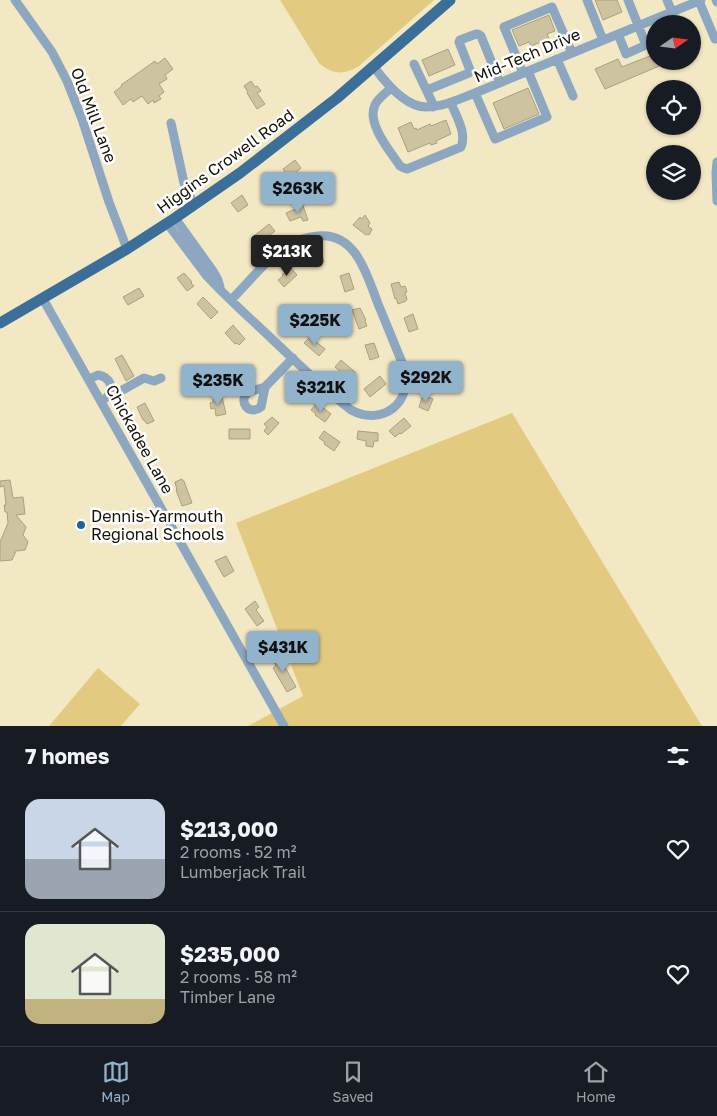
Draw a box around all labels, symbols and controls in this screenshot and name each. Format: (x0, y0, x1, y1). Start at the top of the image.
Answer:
north arrow (646, 15, 701, 70)
map controls (646, 15, 701, 200)
street label: Mid-Tech Drive (471, 24, 583, 86)
street label: Old Mill Lane (67, 65, 121, 165)
button: locate (646, 80, 701, 135)
street label: Higgins Crowell Road (153, 105, 297, 217)
button: layers (646, 145, 701, 200)
pin: $263K (263, 172, 333, 214)
text: $263K (272, 178, 324, 198)
pin: $213K (252, 234, 322, 277)
text: $213K (262, 241, 312, 261)
pin: $225K (280, 304, 350, 346)
text: $225K (289, 310, 341, 330)
pin: $292K (391, 360, 461, 403)
pin: $235K (183, 364, 253, 406)
text: $292K (400, 367, 452, 387)
text: $235K (192, 370, 244, 390)
pin: $321K (286, 370, 356, 413)
text: $321K (296, 377, 346, 397)
street label: Chickadee Lane (102, 381, 178, 497)
place label: Dennis-Yarmouth Regional Schools (91, 506, 224, 544)
marker: Dennis-Yarmouth Regional Schools (75, 519, 87, 531)
pin: $431K (248, 630, 318, 673)
text: $431K (258, 637, 308, 657)
icon: filters (664, 742, 692, 770)
text: 7 homes (25, 743, 110, 769)
text: $213,000 (180, 816, 278, 842)
icon: home (65, 819, 125, 879)
icon: heart (664, 835, 692, 863)
text: 2 rooms · 52 m² (180, 842, 296, 862)
text: Lumberjack Trail (180, 862, 306, 882)
text: $235,000 (180, 941, 280, 967)
icon: home (65, 944, 125, 1004)
icon: heart (664, 960, 692, 988)
text: 2 rooms · 58 m² (180, 967, 297, 987)
text: Timber Lane (180, 987, 275, 1007)
tab: Map (101, 1058, 130, 1105)
tab: Saved (333, 1058, 373, 1105)
tab: Home (576, 1058, 616, 1105)

